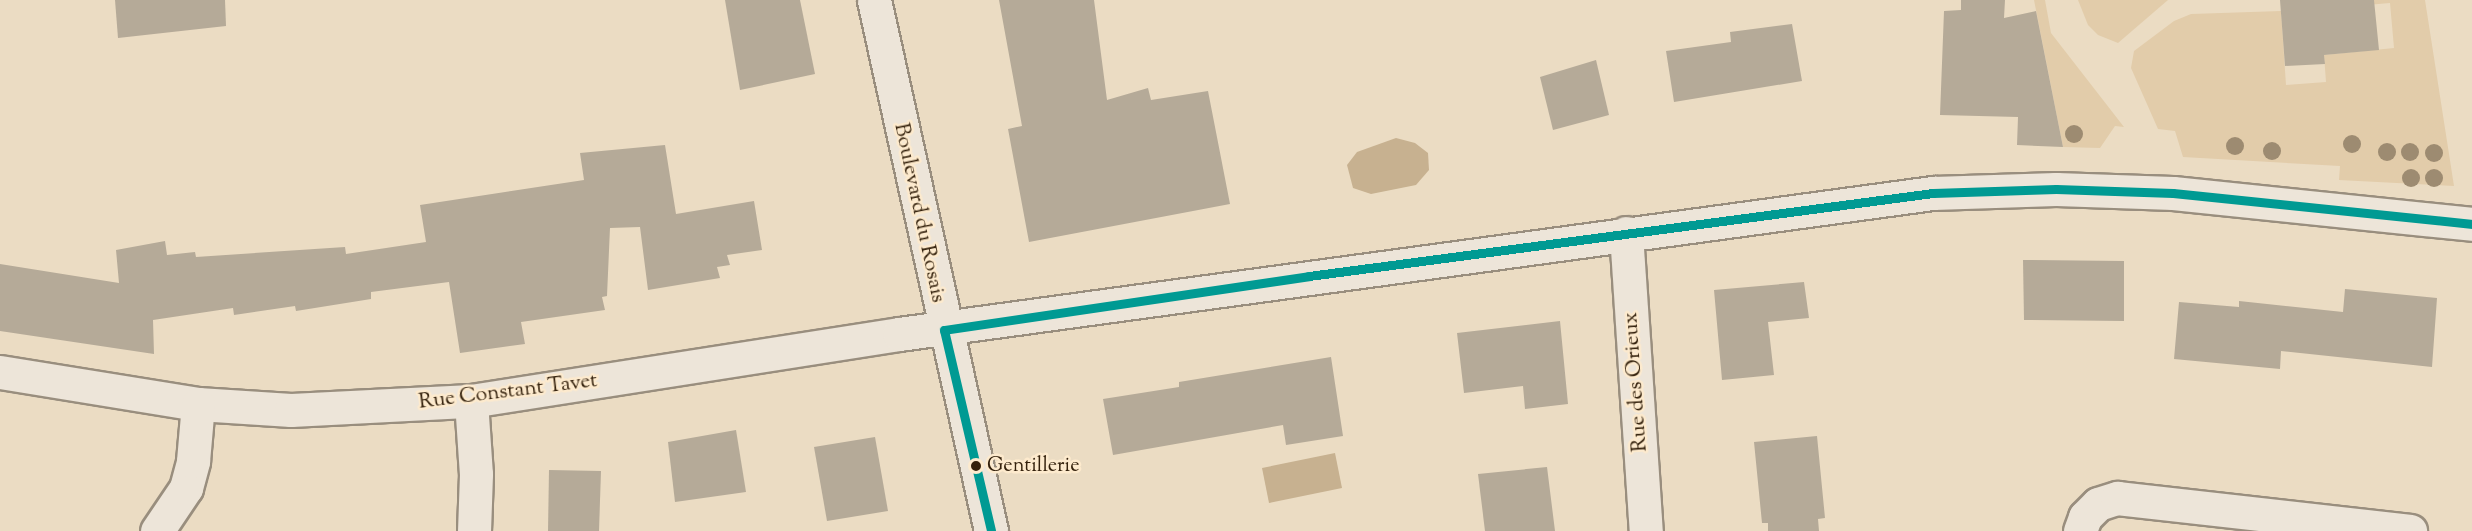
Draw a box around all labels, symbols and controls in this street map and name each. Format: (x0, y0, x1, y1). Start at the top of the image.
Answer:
street label: Boulevard du Rosais (888, 121, 950, 305)
street label: Rue des Orieux (1619, 311, 1653, 453)
street label: Rue Constant Tavet (417, 369, 599, 415)
place label: Gentillerie (987, 454, 1079, 478)
marker: Gentillerie (970, 460, 982, 472)

